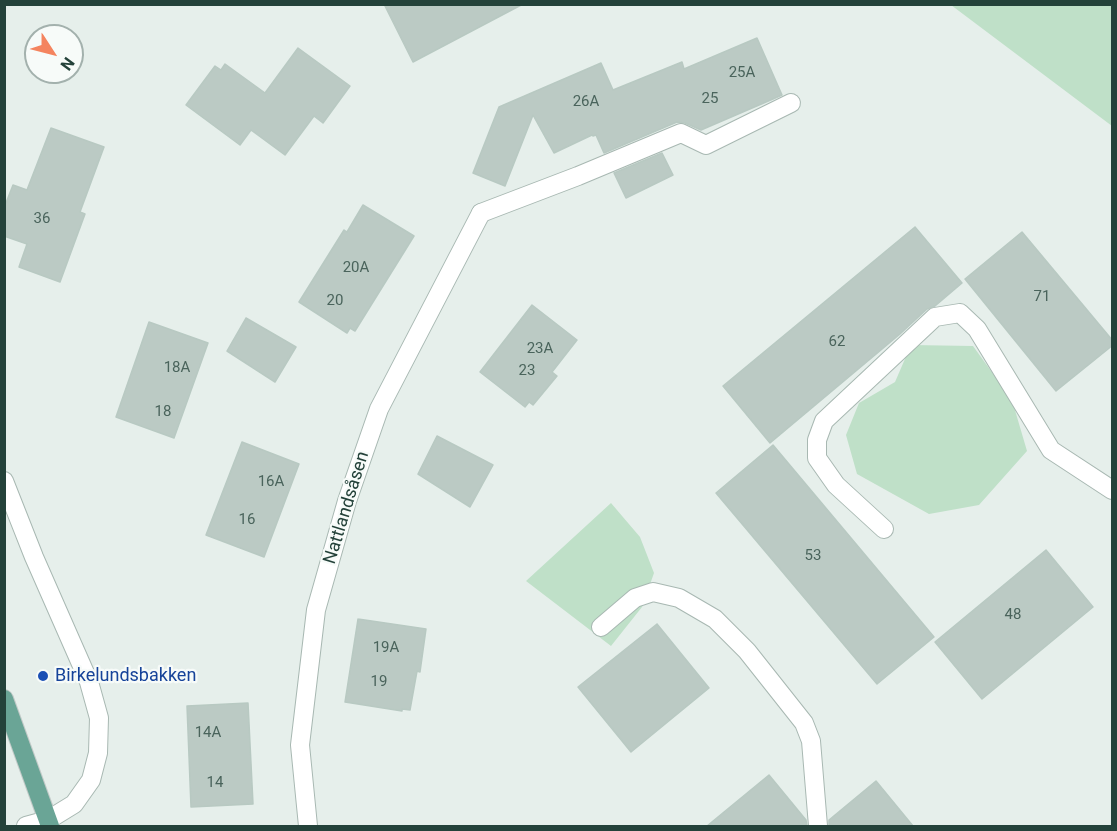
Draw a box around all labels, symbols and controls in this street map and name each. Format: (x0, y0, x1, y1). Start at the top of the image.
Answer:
north arrow (24, 24, 84, 84)
text: N (56, 54, 78, 74)
house number: 25A (729, 64, 755, 82)
house number: 25 (702, 90, 718, 108)
house number: 26A (573, 93, 599, 111)
house number: 36 (34, 210, 50, 228)
house number: 20A (343, 259, 369, 277)
house number: 71 (1034, 288, 1050, 306)
house number: 20 (327, 292, 343, 310)
house number: 62 (829, 333, 845, 351)
house number: 23A (527, 340, 553, 358)
house number: 18A (164, 359, 190, 377)
house number: 23 (519, 362, 535, 380)
house number: 18 (155, 403, 171, 421)
street label: Nattlandsåsen (320, 449, 374, 567)
house number: 16A (258, 473, 284, 491)
house number: 16 (239, 511, 255, 529)
house number: 53 (805, 547, 821, 565)
house number: 48 (1005, 606, 1021, 624)
house number: 19A (373, 639, 399, 657)
place label: Birkelundsbakken (55, 665, 196, 687)
marker: Birkelundsbakken (36, 669, 50, 683)
house number: 19 (371, 673, 387, 691)
house number: 14A (195, 724, 221, 742)
house number: 14 (207, 774, 223, 792)

